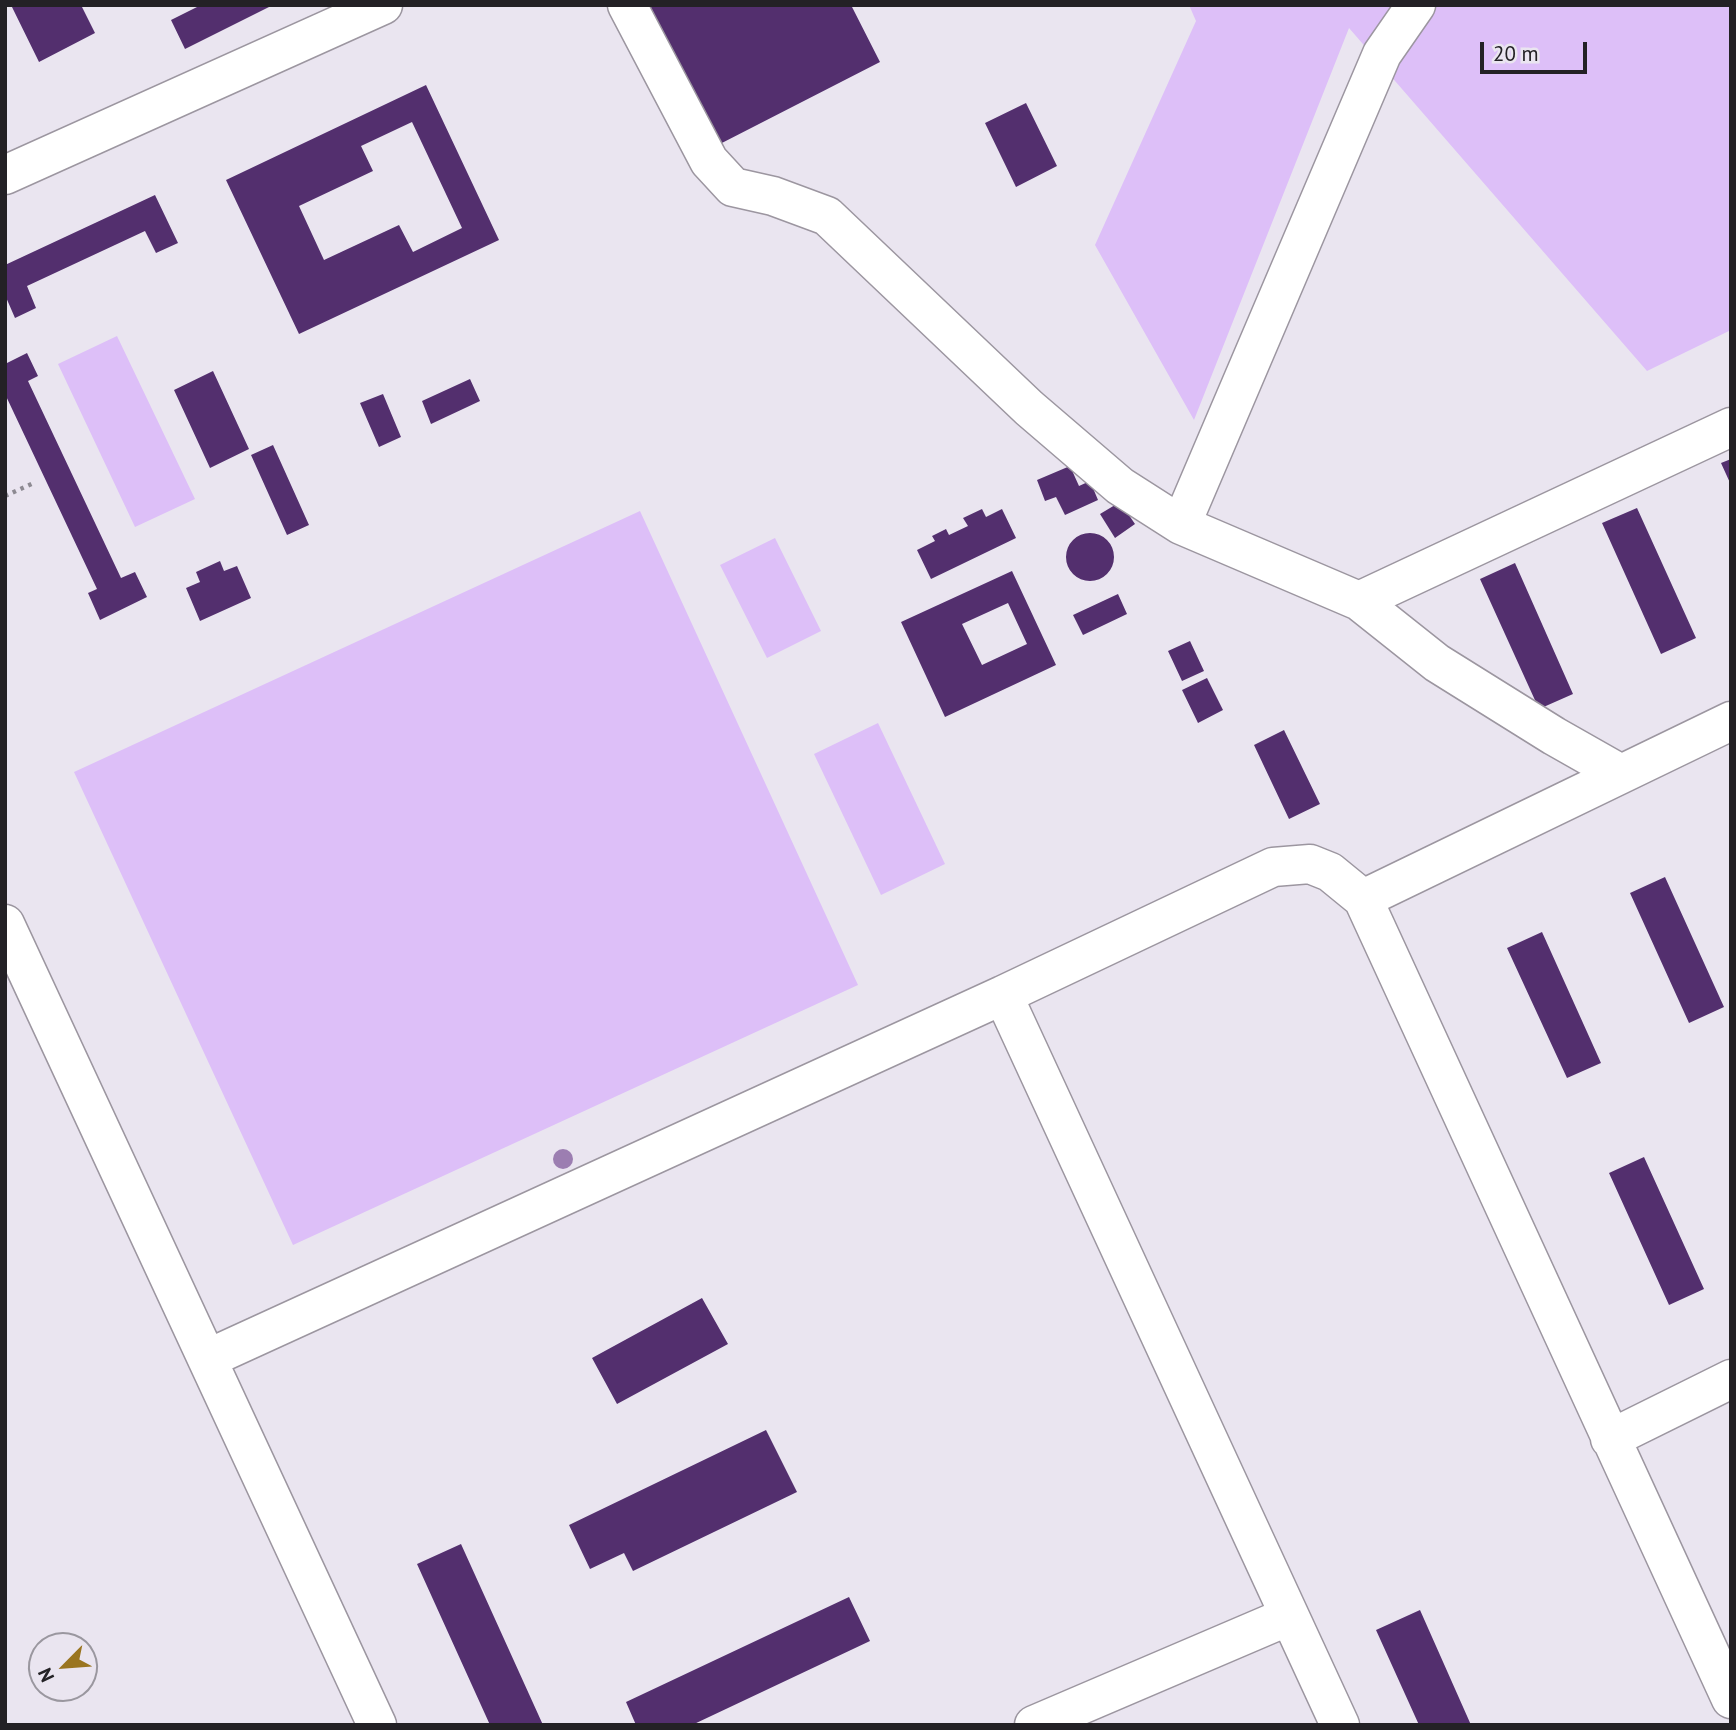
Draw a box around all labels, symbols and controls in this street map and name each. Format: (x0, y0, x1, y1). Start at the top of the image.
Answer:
scale bar (1484, 28, 1591, 72)
text: 20 m (1493, 40, 1539, 67)
north arrow (28, 1632, 98, 1702)
text: N (32, 1664, 59, 1686)

